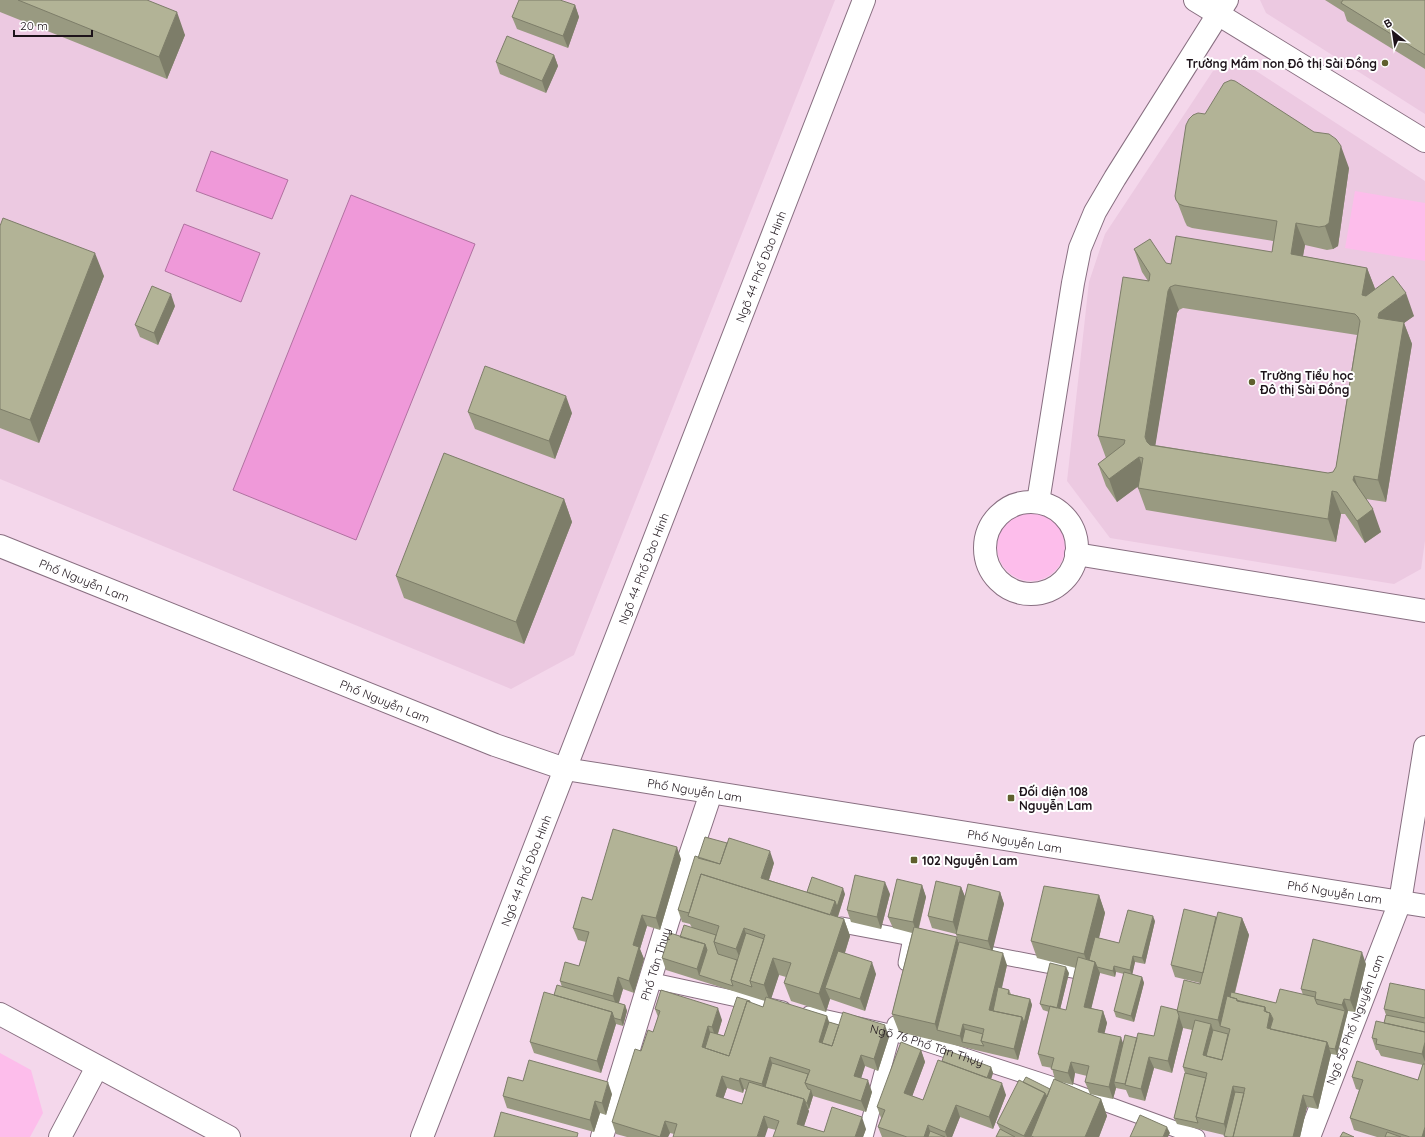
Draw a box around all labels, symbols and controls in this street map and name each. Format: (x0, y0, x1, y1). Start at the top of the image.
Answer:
scale bar (14, 12, 92, 38)
north arrow (1373, 12, 1413, 52)
text: B (1381, 15, 1395, 31)
text: 20 m (20, 18, 48, 33)
place label: Trường Mầm non Đô thị Sài Đồng (1186, 56, 1377, 71)
marker: Trường Mầm non Đô thị Sài Đồng (1380, 58, 1390, 68)
street label: Ngõ 44 Phố Đào Hinh (732, 208, 789, 324)
place label: Trường Tiểu học Đô thị Sài Đồng (1259, 368, 1353, 397)
marker: Trường Tiểu học Đô thị Sài Đồng (1247, 377, 1257, 387)
street label: Ngõ 44 Phố Đào Hinh (615, 510, 672, 626)
street label: Phố Nguyễn Lam (37, 555, 132, 605)
street label: Phố Nguyễn Lam (338, 676, 432, 726)
street label: Phố Nguyễn Lam (646, 775, 743, 805)
place label: Đối diện 108 Nguyễn Lam (1018, 784, 1092, 813)
marker: Đối diện 108 Nguyễn Lam (1006, 793, 1016, 803)
street label: Ngõ 44 Phố Đào Hinh (497, 812, 554, 928)
street label: Phố Nguyễn Lam (966, 826, 1063, 856)
place label: 102 Nguyễn Lam (922, 853, 1018, 868)
marker: 102 Nguyễn Lam (909, 855, 919, 865)
street label: Phố Nguyễn Lam (1286, 877, 1383, 907)
street label: Phố Tân Thụy (637, 925, 673, 1002)
street label: Ngõ 56 Phố Nguyễn Lam (1322, 952, 1387, 1087)
street label: Ngõ 76 Phố Tân Thụy (869, 1020, 986, 1069)

